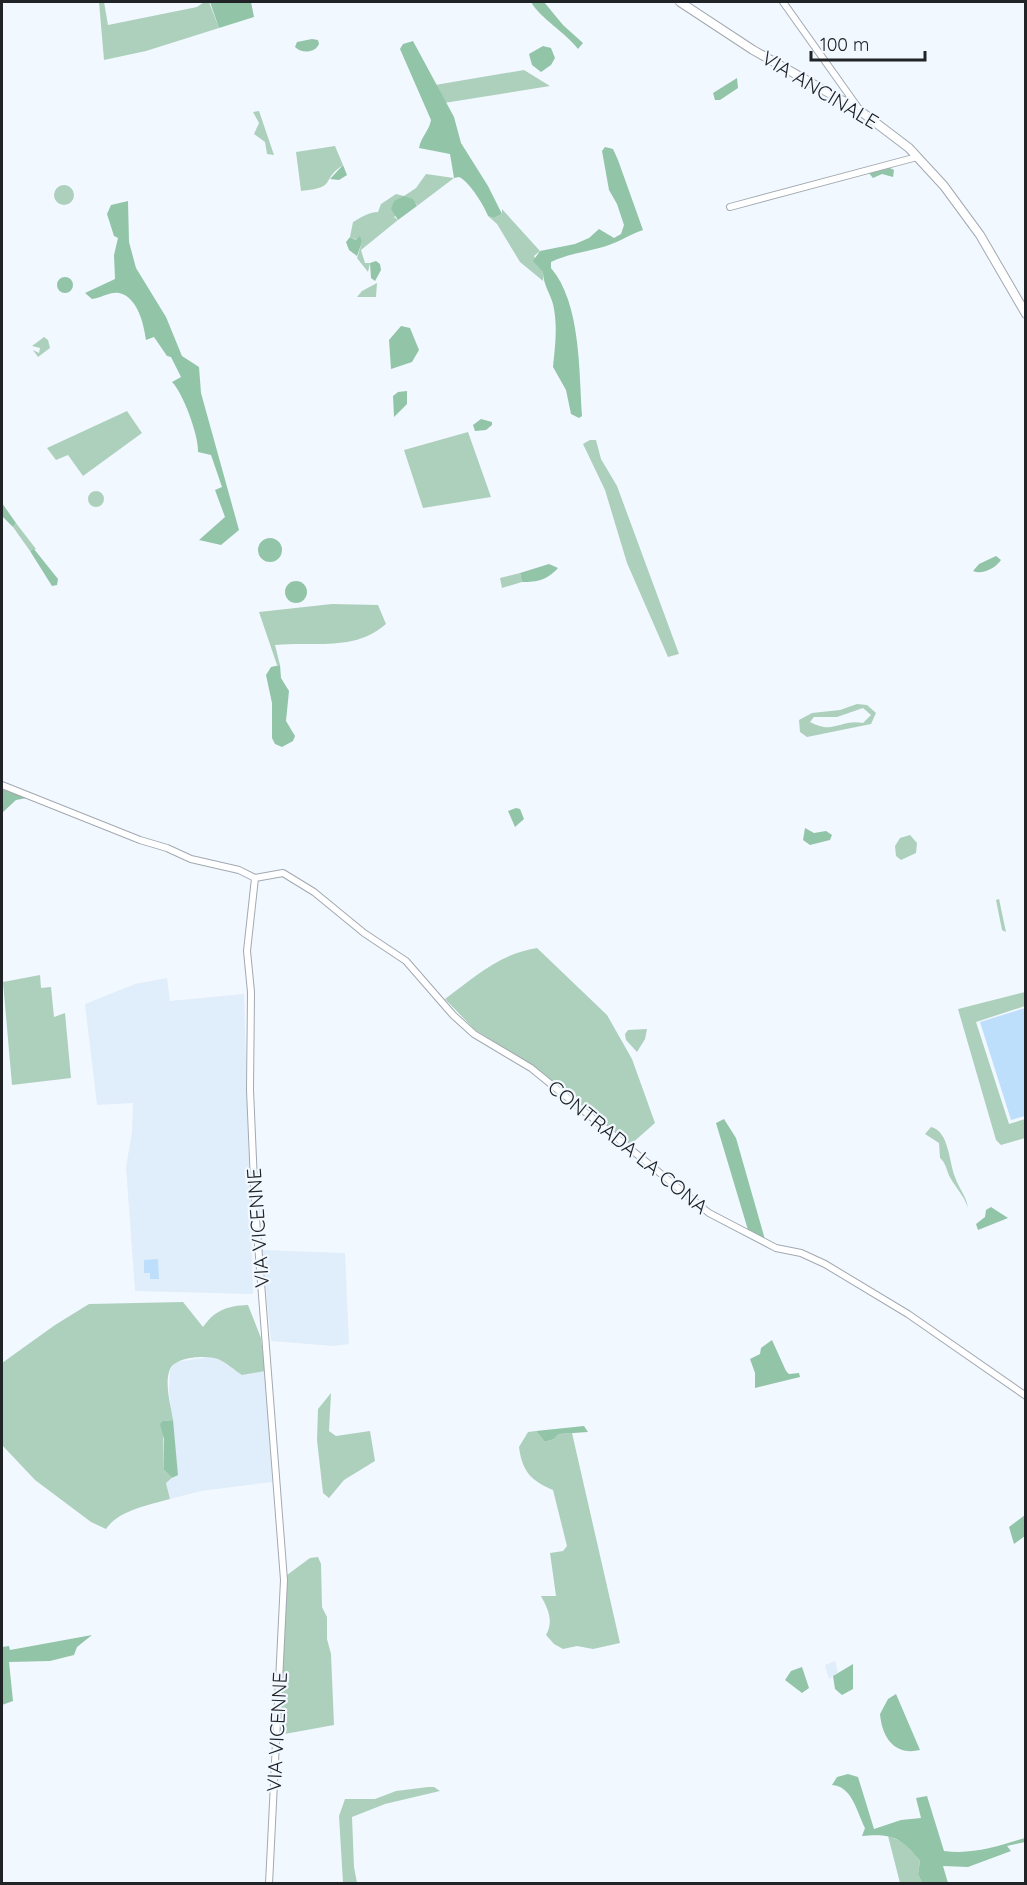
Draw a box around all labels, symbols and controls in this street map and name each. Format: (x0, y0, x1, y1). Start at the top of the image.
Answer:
scale bar (811, 24, 925, 62)
text: 100 m (820, 33, 869, 56)
street label: VIA ANCINALE (757, 45, 883, 134)
street label: CONTRADA LA CONA (543, 1074, 714, 1219)
street label: VIA VICENNE (241, 1167, 274, 1289)
street label: VIA VICENNE (261, 1671, 292, 1792)

